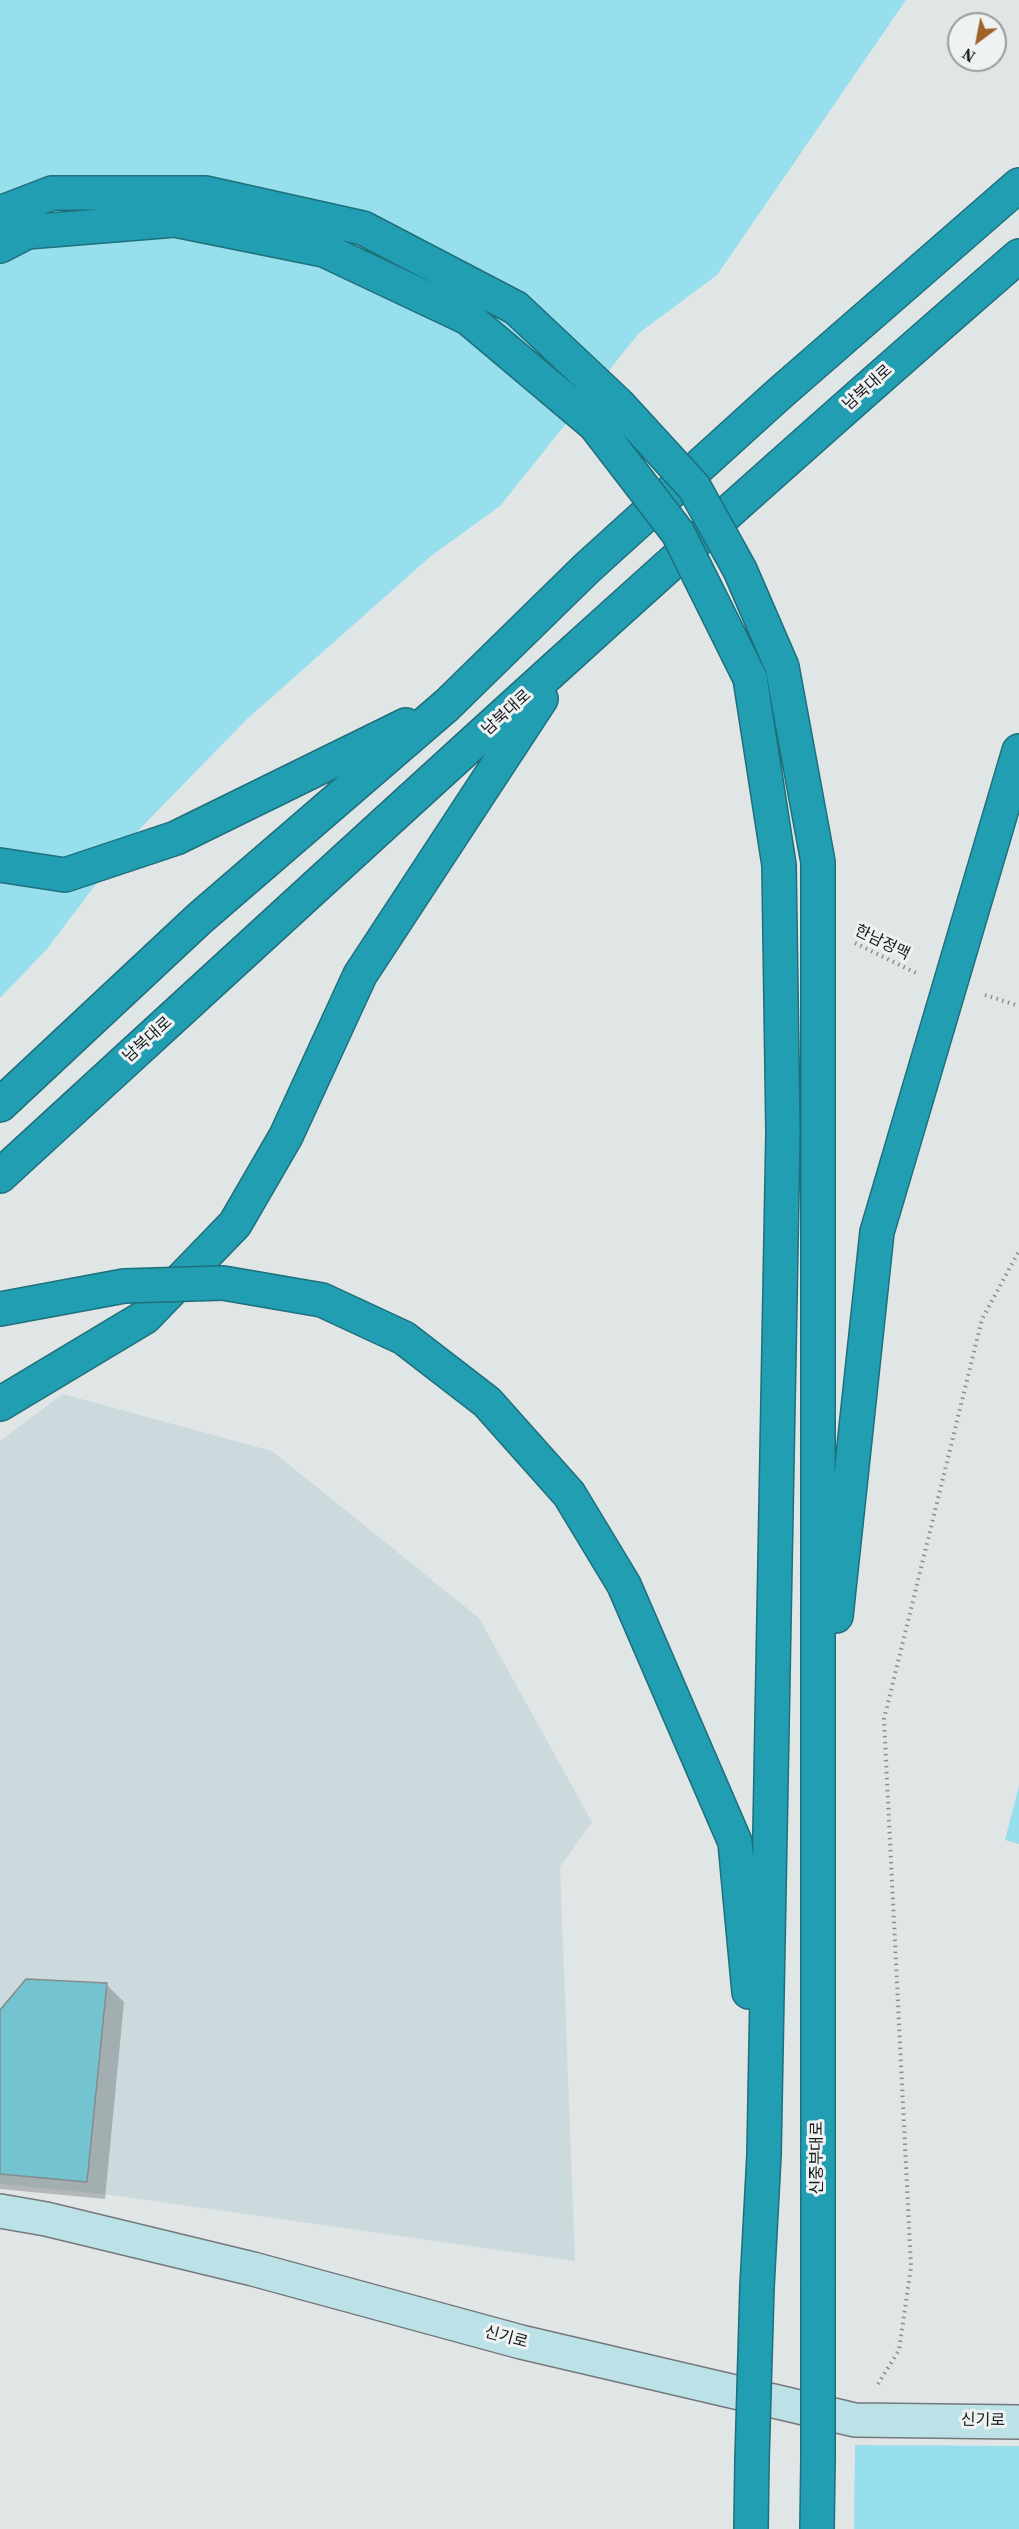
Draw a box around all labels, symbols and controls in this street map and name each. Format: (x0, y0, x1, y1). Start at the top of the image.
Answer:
north arrow (947, 12, 1007, 72)
text: N (958, 43, 979, 68)
street label: 남북대로 (840, 361, 896, 415)
street label: 남북대로 (479, 686, 535, 740)
street label: 한남정맥 (851, 921, 913, 965)
street label: 남북대로 (120, 1013, 176, 1067)
street label: 신중부대로 (808, 2121, 828, 2195)
street label: 신기로 (482, 2323, 530, 2353)
street label: 신기로 (961, 2411, 1005, 2431)

